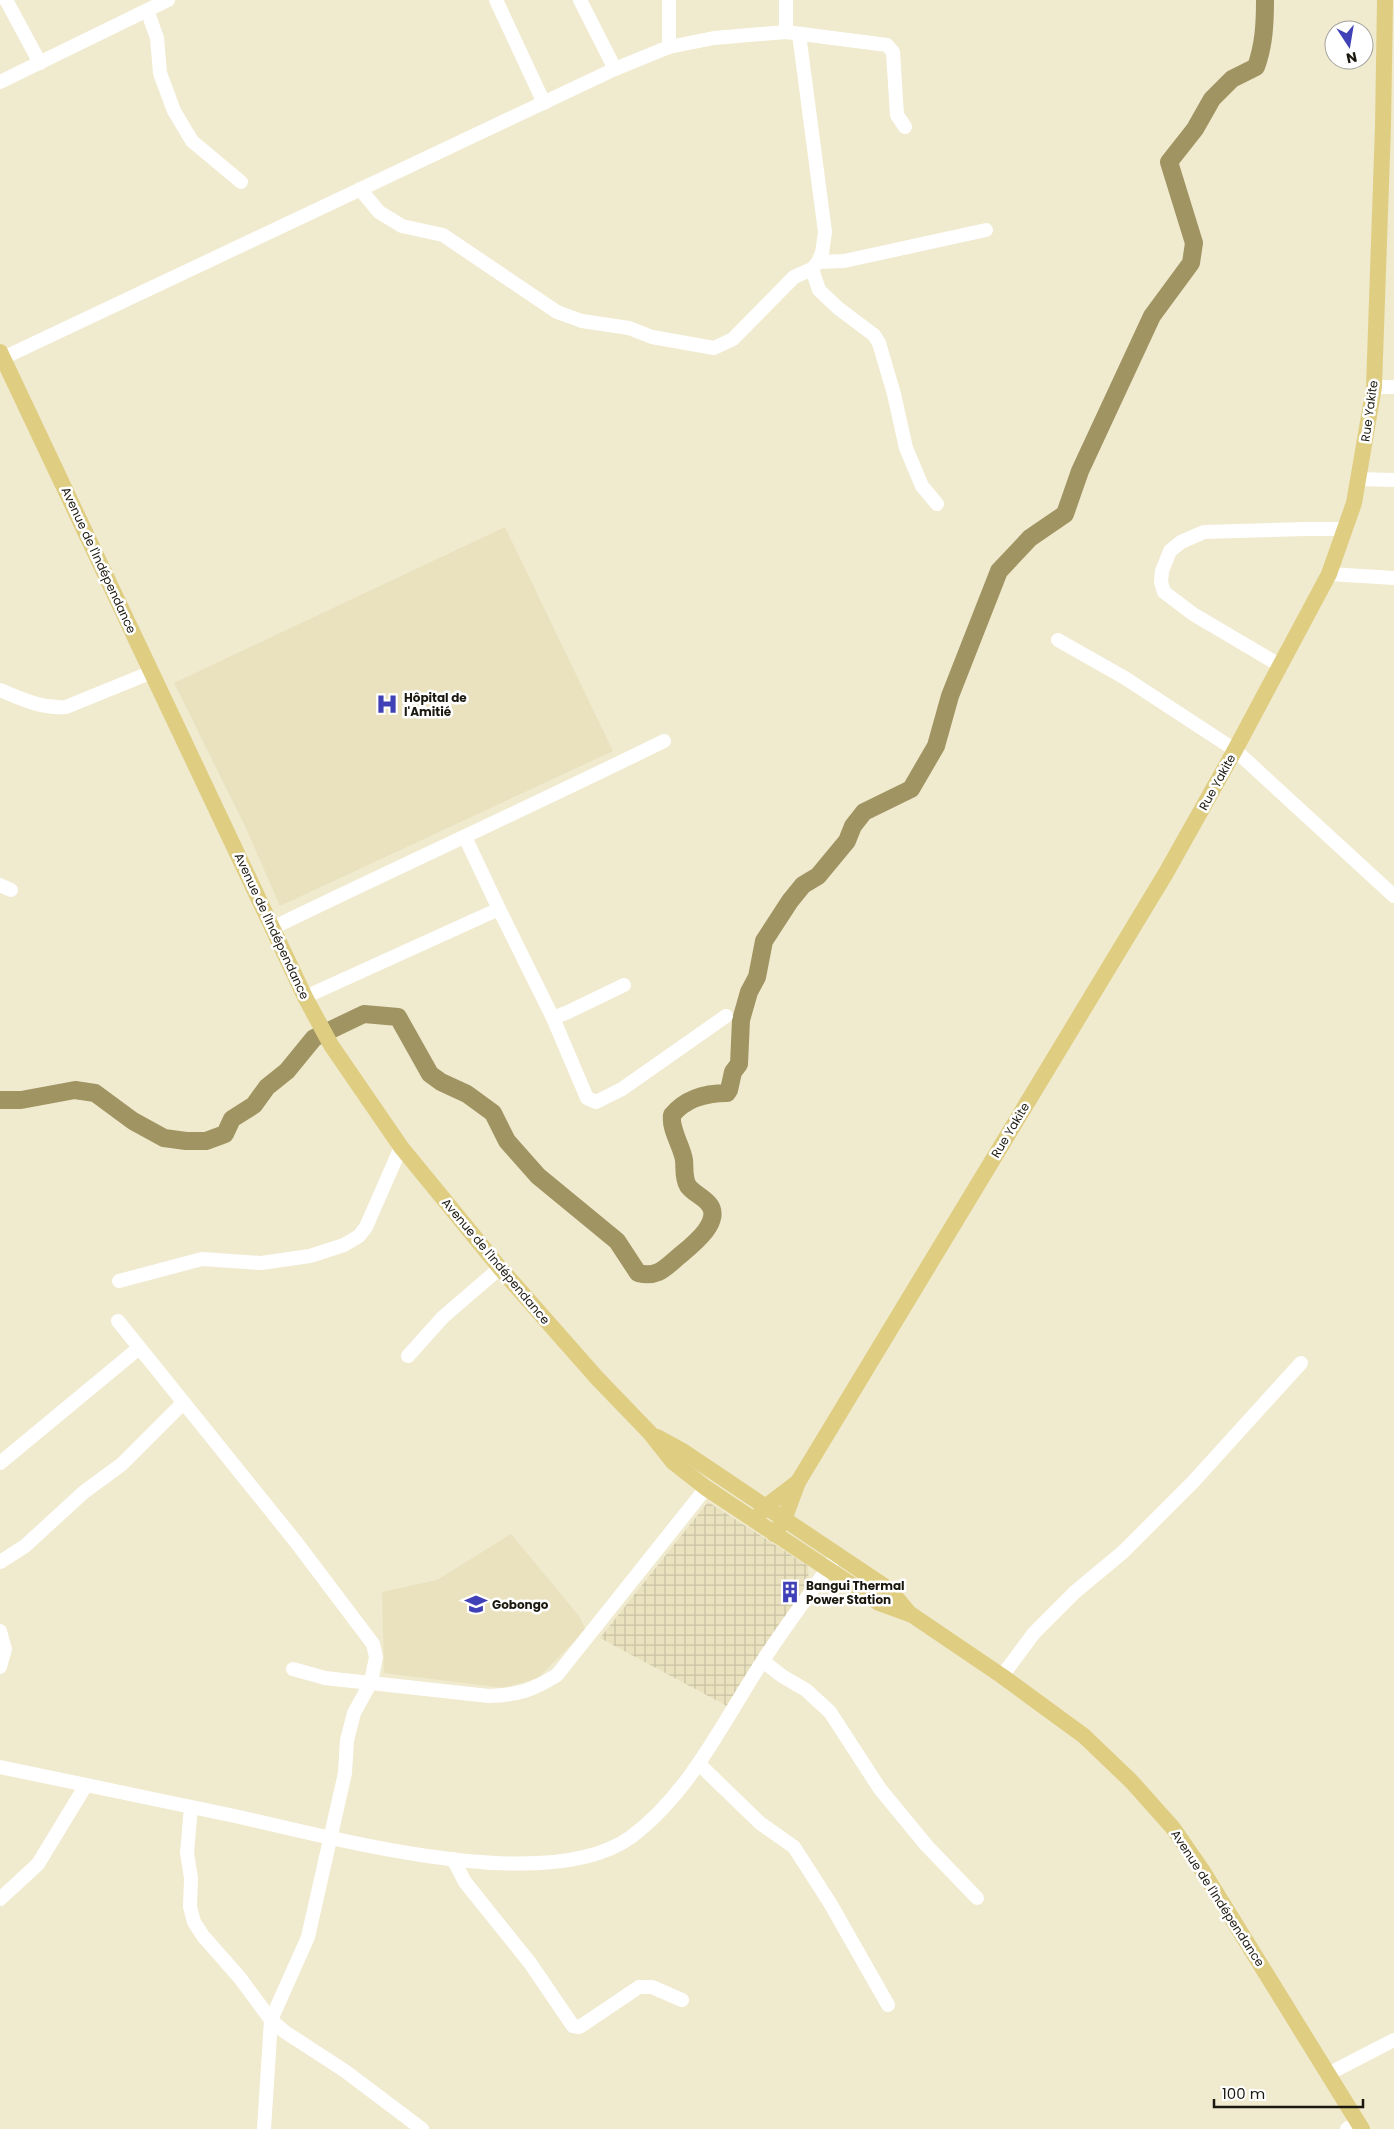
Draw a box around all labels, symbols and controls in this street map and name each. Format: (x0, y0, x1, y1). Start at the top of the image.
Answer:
north arrow (1324, 20, 1374, 70)
text: N (1344, 47, 1359, 69)
street label: Rue Yakite (1356, 379, 1382, 443)
street label: Avenue de l'Indépendance (58, 484, 140, 636)
place label: Hôpital de l'Amitié (404, 689, 467, 720)
hospital icon: Hôpital de l'Amitié (374, 691, 400, 717)
street label: Rue Yakite (1195, 751, 1239, 813)
street label: Avenue de l'Indépendance (231, 850, 313, 1002)
street label: Rue Yakite (987, 1099, 1033, 1161)
street label: Avenue de l'Indépendance (438, 1194, 554, 1328)
place label: Bangui Thermal Power Station (806, 1577, 905, 1608)
building icon: Bangui Thermal Power Station (777, 1579, 803, 1605)
school or university icon: Gobongo (463, 1591, 489, 1617)
place label: Gobongo (492, 1596, 549, 1613)
street label: Avenue de l'Indépendance (1167, 1826, 1269, 1970)
scale bar (1214, 2076, 1363, 2108)
text: 100 m (1222, 2083, 1265, 2104)

